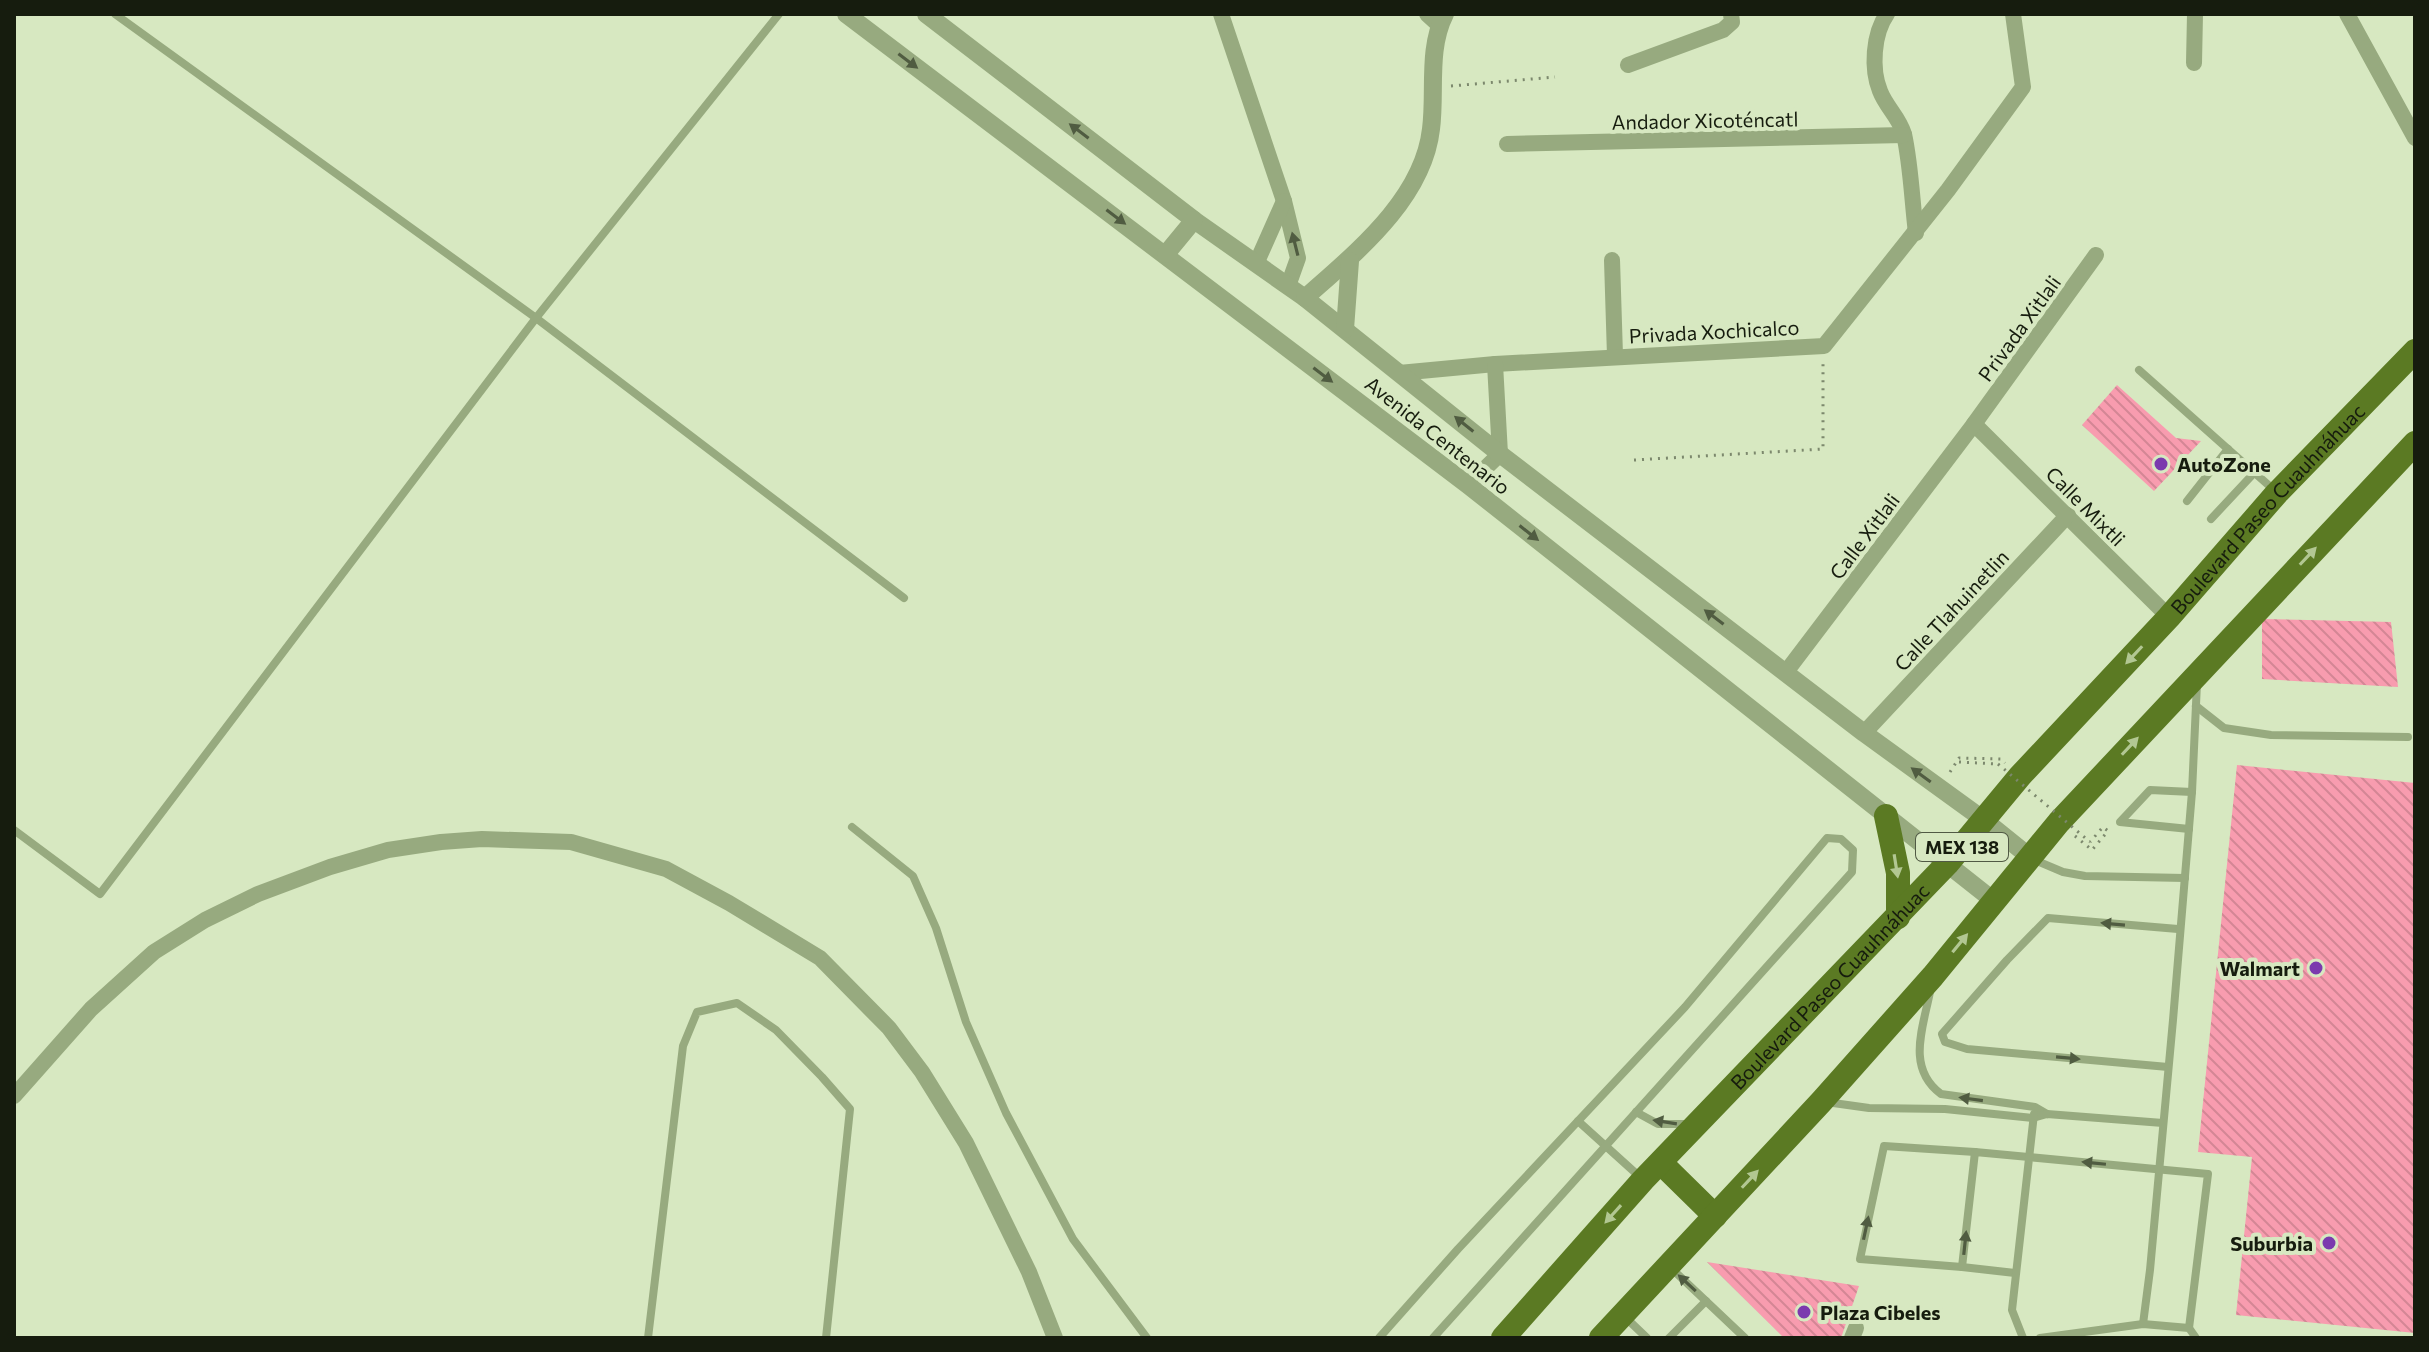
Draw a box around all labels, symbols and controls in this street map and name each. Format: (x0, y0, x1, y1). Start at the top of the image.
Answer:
one-way arrow (898, 52, 919, 68)
street label: Andador Xicoténcatl (1611, 106, 1799, 134)
one-way arrow (1069, 124, 1089, 140)
one-way arrow (1105, 209, 1127, 225)
one-way arrow (1288, 232, 1301, 257)
street label: Privada Xitlali (1973, 270, 2065, 386)
street label: Privada Xochicalco (1628, 315, 1800, 347)
one-way arrow (1313, 366, 1333, 382)
street label: Avenida Centenario (1361, 371, 1515, 499)
street label: Boulevard Paseo Cuauhnáhuac (2165, 399, 2369, 619)
one-way arrow (1454, 417, 1474, 433)
place label: AutoZone (2177, 452, 2271, 476)
marker: AutoZone (2152, 455, 2170, 473)
street label: Calle Mixtli (2041, 461, 2131, 551)
street label: Calle Xitlali (1824, 488, 1904, 584)
one-way arrow (1519, 525, 1539, 541)
street label: Calle Tlahuinetlin (1889, 545, 2013, 675)
one-way arrow (2298, 547, 2316, 566)
one-way arrow (1704, 610, 1724, 626)
one-way arrow (2125, 645, 2143, 664)
one-way arrow (2120, 737, 2138, 756)
one-way arrow (1911, 767, 1931, 783)
road number: MEX 138 (1916, 833, 2008, 861)
one-way arrow (1890, 854, 1903, 879)
street label: Boulevard Paseo Cuauhnáhuac (1725, 878, 1934, 1094)
one-way arrow (2100, 917, 2125, 930)
one-way arrow (1951, 933, 1968, 953)
place label: Walmart (2220, 956, 2300, 980)
marker: Walmart (2307, 959, 2325, 977)
one-way arrow (2056, 1052, 2081, 1065)
one-way arrow (1958, 1092, 1983, 1105)
one-way arrow (1652, 1115, 1677, 1128)
one-way arrow (2081, 1157, 2106, 1170)
one-way arrow (1740, 1169, 1758, 1188)
one-way arrow (1605, 1204, 1623, 1223)
one-way arrow (1860, 1216, 1873, 1241)
one-way arrow (1958, 1230, 1971, 1255)
place label: Suburbia (2230, 1231, 2313, 1255)
marker: Suburbia (2320, 1234, 2338, 1252)
one-way arrow (1678, 1275, 1697, 1293)
place label: Plaza Cibeles (1820, 1300, 1941, 1324)
marker: Plaza Cibeles (1795, 1303, 1813, 1321)

